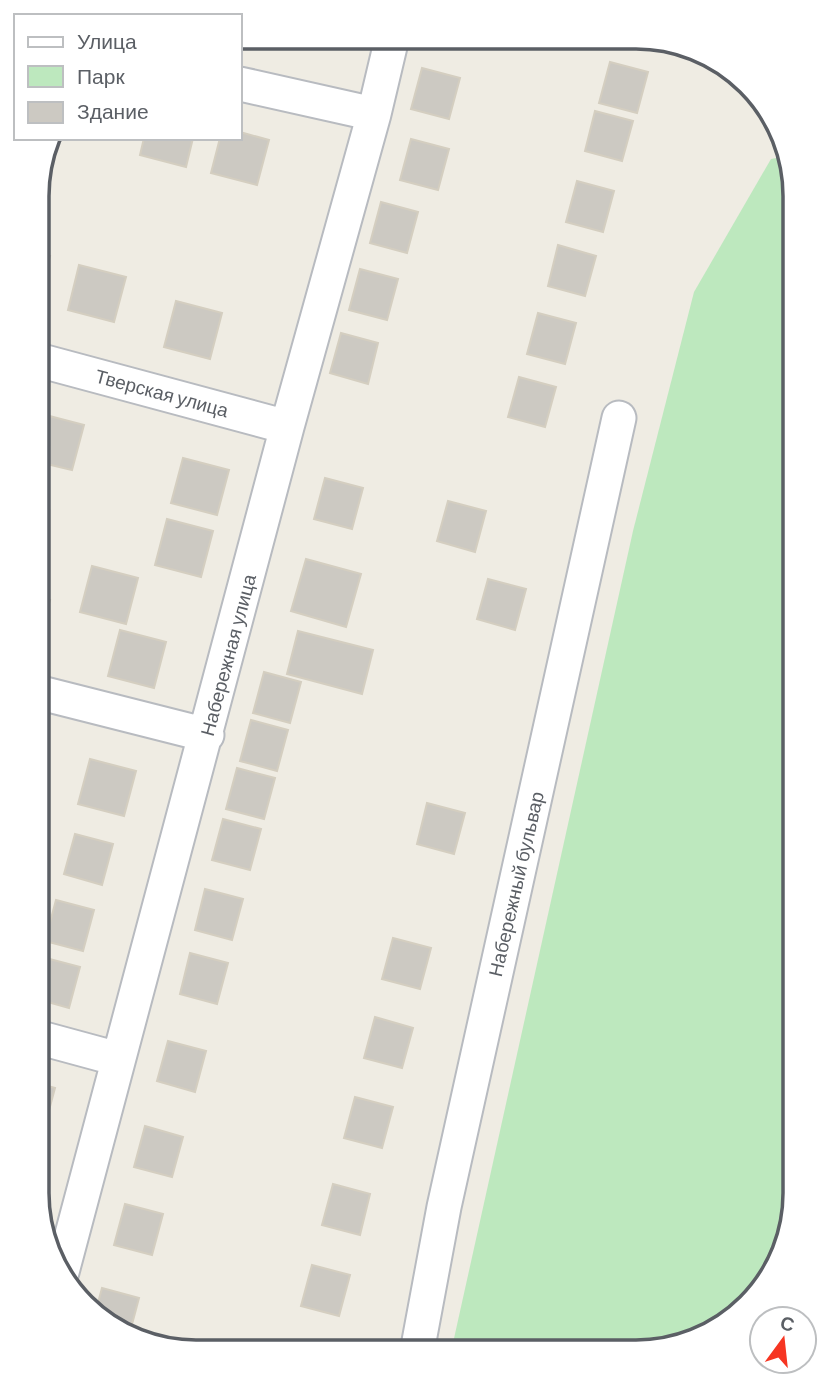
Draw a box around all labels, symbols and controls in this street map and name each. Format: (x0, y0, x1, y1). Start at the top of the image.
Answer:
legend (14, 14, 242, 140)
text: Улица (77, 28, 137, 53)
text: Парк (77, 63, 125, 88)
text: Здание (77, 98, 149, 123)
street label: Тверская улица (93, 364, 232, 421)
street label: Набережная улица (195, 571, 260, 738)
street label: Набережный бульвар (483, 789, 548, 979)
north arrow (748, 1305, 818, 1375)
text: С (778, 1310, 797, 1336)

